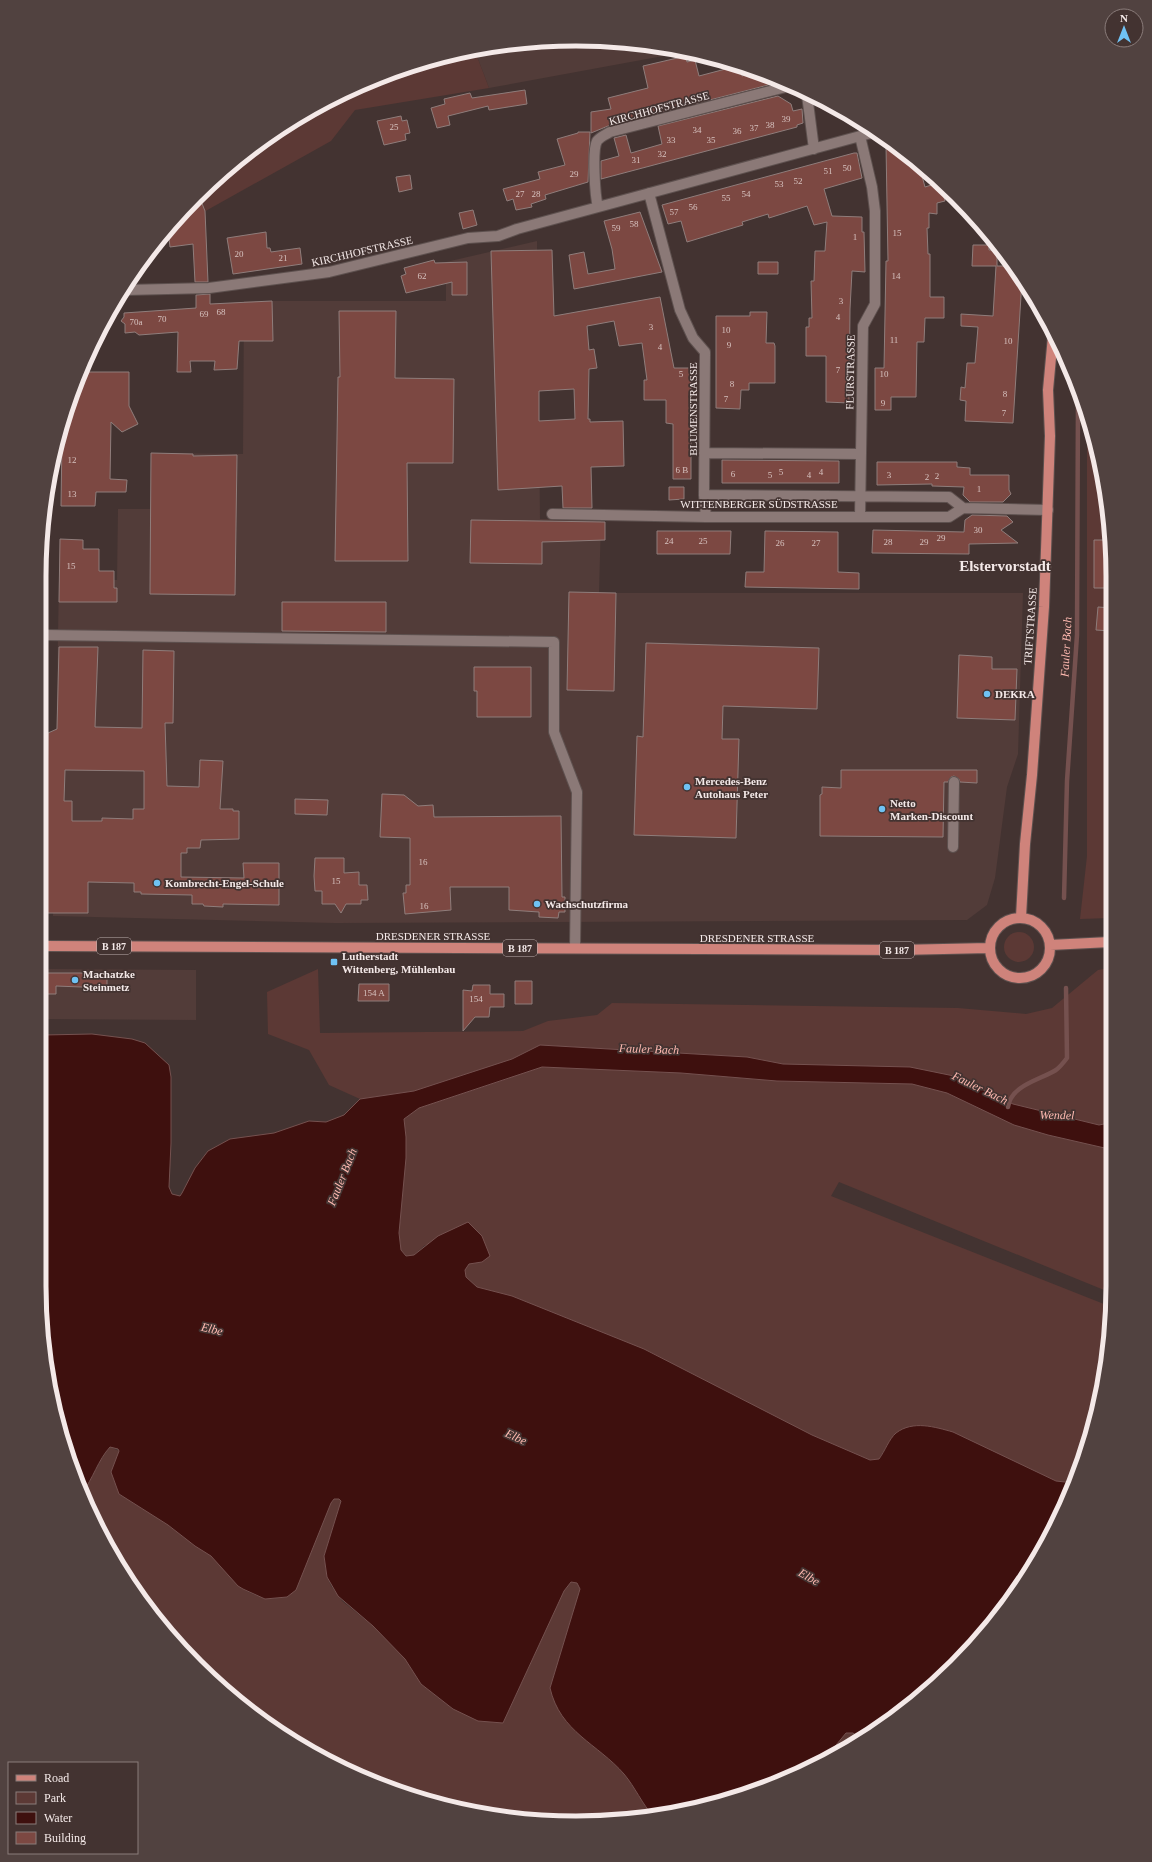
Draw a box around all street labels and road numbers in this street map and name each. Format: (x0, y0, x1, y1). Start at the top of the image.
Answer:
street label: KIRCHHOFSTRASSE (608, 89, 711, 127)
street label: KIRCHHOFSTRASSE (310, 233, 414, 268)
street label: FLURSTRASSE (843, 334, 857, 410)
street label: BLUMENSTRASSE (687, 362, 699, 456)
street label: WITTENBERGER SÜDSTRASSE (680, 498, 838, 510)
street label: TRIFTSTRASSE (1021, 587, 1039, 665)
street label: DRESDENER STRASSE (376, 930, 491, 942)
street label: DRESDENER STRASSE (700, 932, 815, 944)
road number: B 187 (97, 938, 131, 954)
road number: B 187 (503, 940, 537, 956)
road number: B 187 (880, 942, 914, 958)

